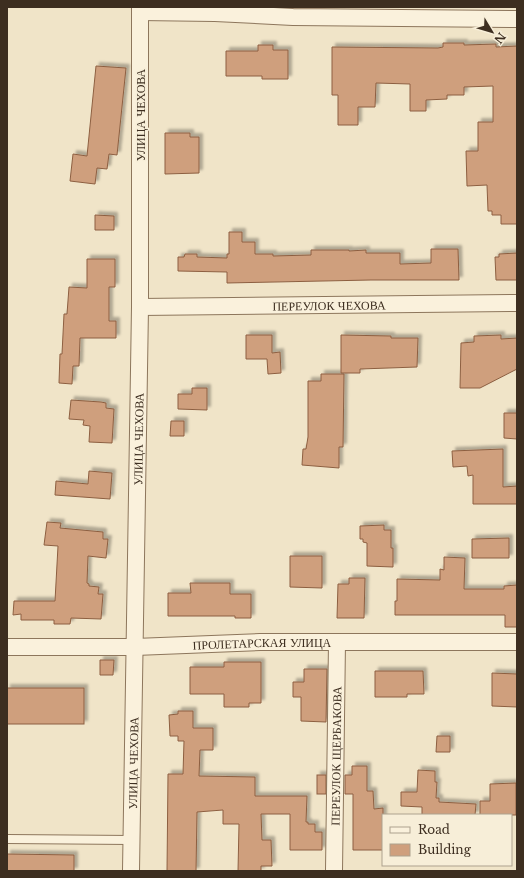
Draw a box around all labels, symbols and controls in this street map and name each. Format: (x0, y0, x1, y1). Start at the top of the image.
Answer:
north arrow (472, 12, 512, 52)
text: N (491, 30, 509, 47)
street label: УЛИЦА ЧЕХОВА (133, 68, 148, 161)
street label: ПЕРЕУЛОК ЧЕХОВА (272, 297, 386, 313)
street label: УЛИЦА ЧЕХОВА (130, 392, 146, 485)
street label: ПРОЛЕТАРСКАЯ УЛИЦА (192, 634, 332, 652)
street label: ПЕРЕУЛОК ЩЕРБАКОВА (327, 686, 344, 826)
street label: УЛИЦА ЧЕХОВА (124, 716, 141, 809)
legend (382, 814, 512, 866)
text: Road (418, 822, 450, 837)
text: Building (418, 842, 472, 857)

